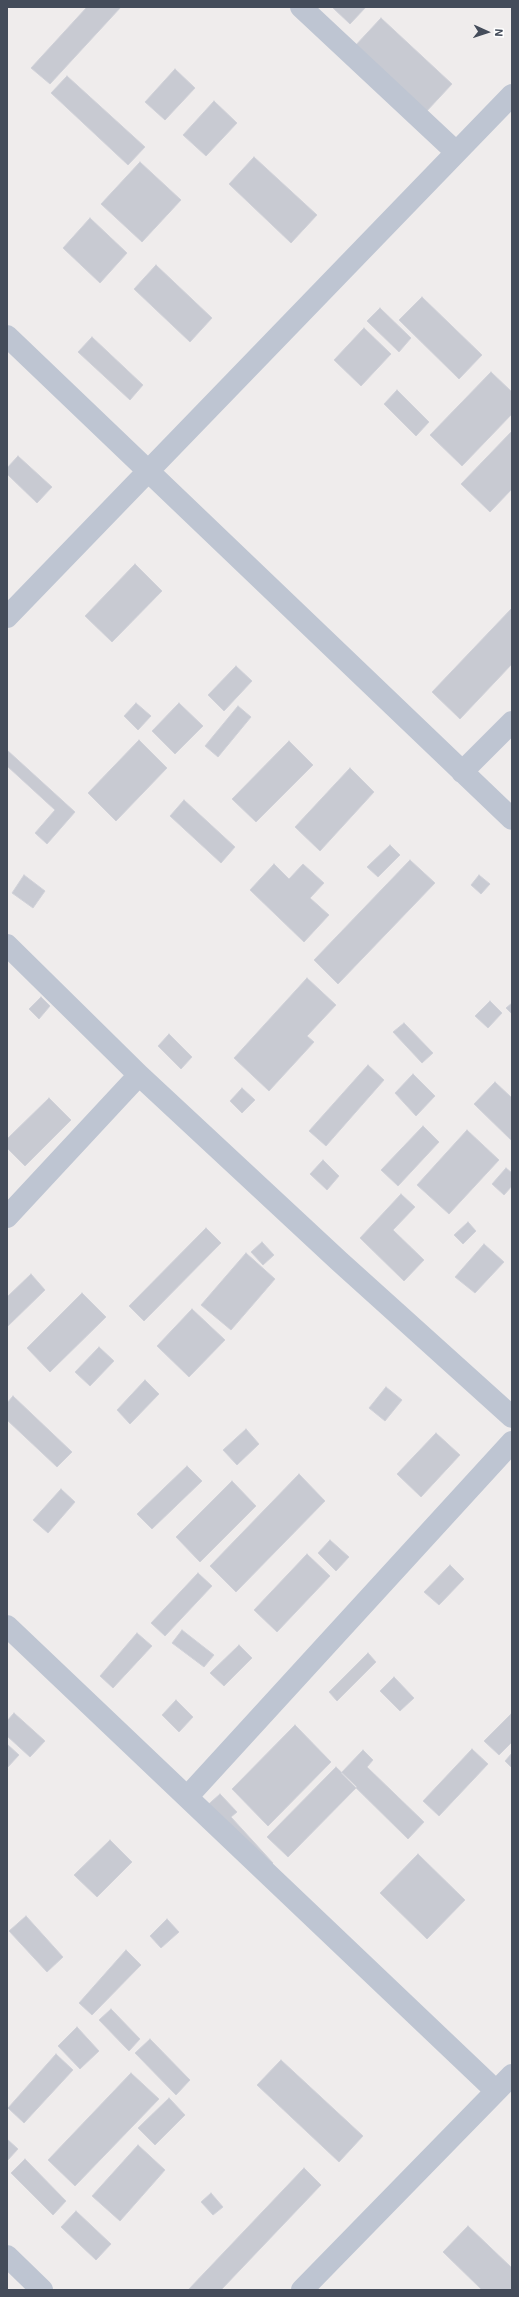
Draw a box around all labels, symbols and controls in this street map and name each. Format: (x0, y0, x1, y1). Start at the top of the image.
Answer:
north arrow (467, 12, 507, 52)
text: N (493, 28, 506, 37)

